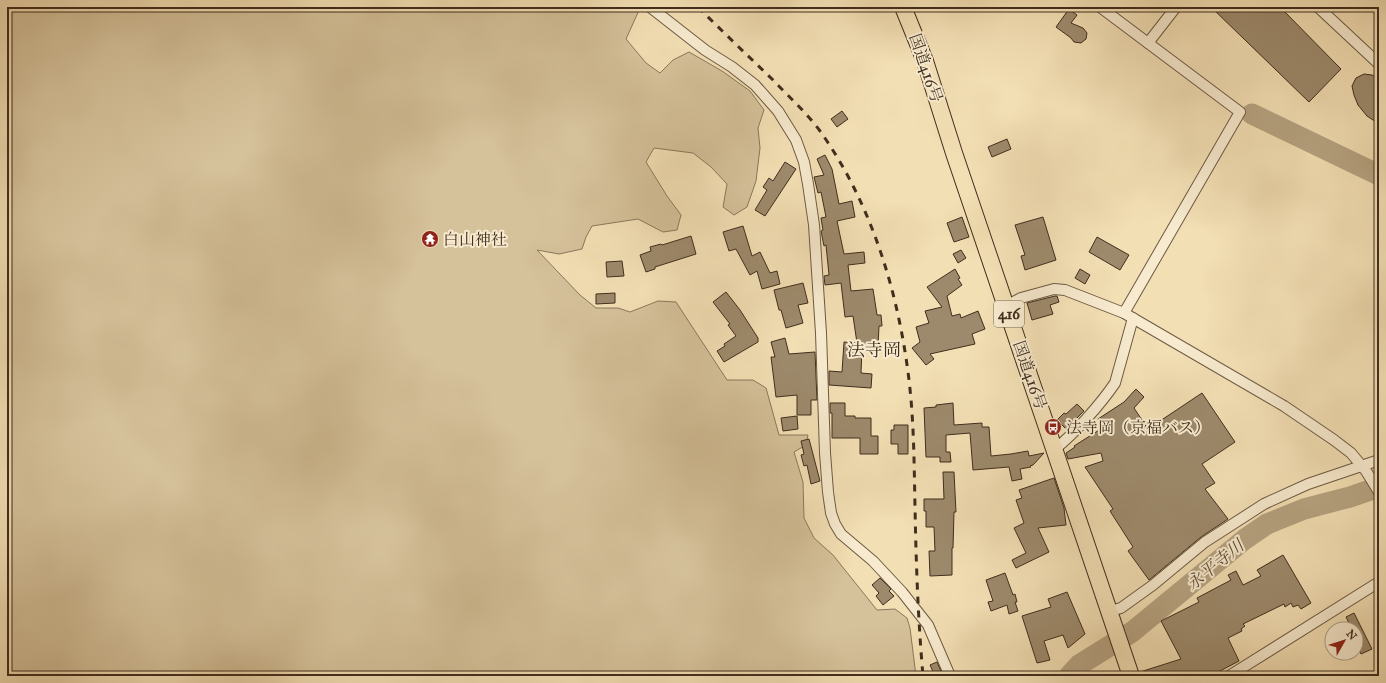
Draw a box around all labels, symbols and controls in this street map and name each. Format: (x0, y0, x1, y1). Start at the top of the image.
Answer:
street label: 国道416号 (905, 31, 947, 105)
temple icon: 白山神社 (420, 229, 440, 249)
place label: 白山神社 (443, 230, 507, 249)
road number: 416 (994, 301, 1024, 327)
street label: 国道416号 (1009, 338, 1051, 412)
district label: 法寺岡 (847, 339, 901, 361)
bus stop icon: 法寺岡（京福バス） (1043, 417, 1063, 437)
place label: 法寺岡（京福バス） (1066, 418, 1210, 437)
water label: 永平寺川 (1182, 534, 1250, 595)
north arrow (1324, 621, 1364, 661)
text: N (1343, 627, 1360, 643)

